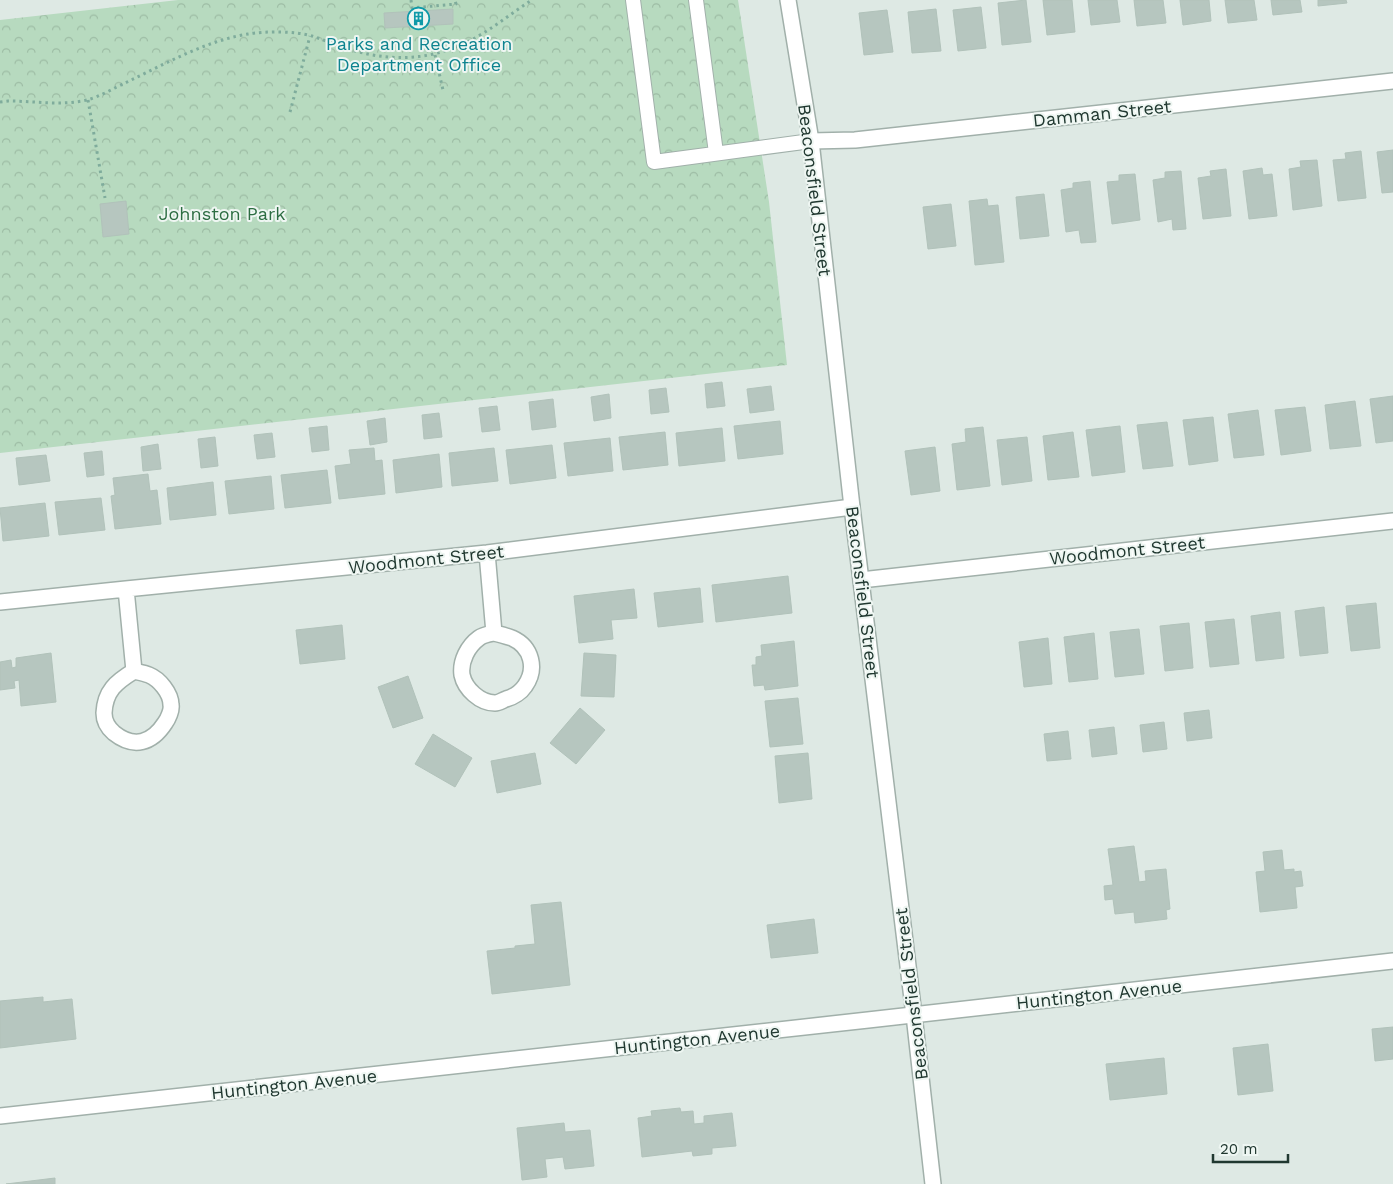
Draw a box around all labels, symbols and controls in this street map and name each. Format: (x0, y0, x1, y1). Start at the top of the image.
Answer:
building icon: Parks and Recreation Department Office (407, 6, 431, 30)
place label: Parks and Recreation Department Office (326, 33, 512, 75)
street label: Damman Street (1032, 95, 1173, 131)
street label: Beaconsfield Street (794, 103, 836, 278)
park label: Johnston Park (159, 203, 285, 224)
street label: Beaconsfield Street (842, 505, 884, 680)
street label: Woodmont Street (1048, 531, 1206, 569)
street label: Woodmont Street (347, 540, 505, 578)
street label: Beaconsfield Street (890, 906, 932, 1081)
street label: Huntington Avenue (1015, 975, 1183, 1013)
street label: Huntington Avenue (613, 1020, 781, 1058)
street label: Huntington Avenue (210, 1065, 378, 1103)
scale bar (1213, 1132, 1288, 1164)
text: 20 m (1220, 1140, 1258, 1158)

